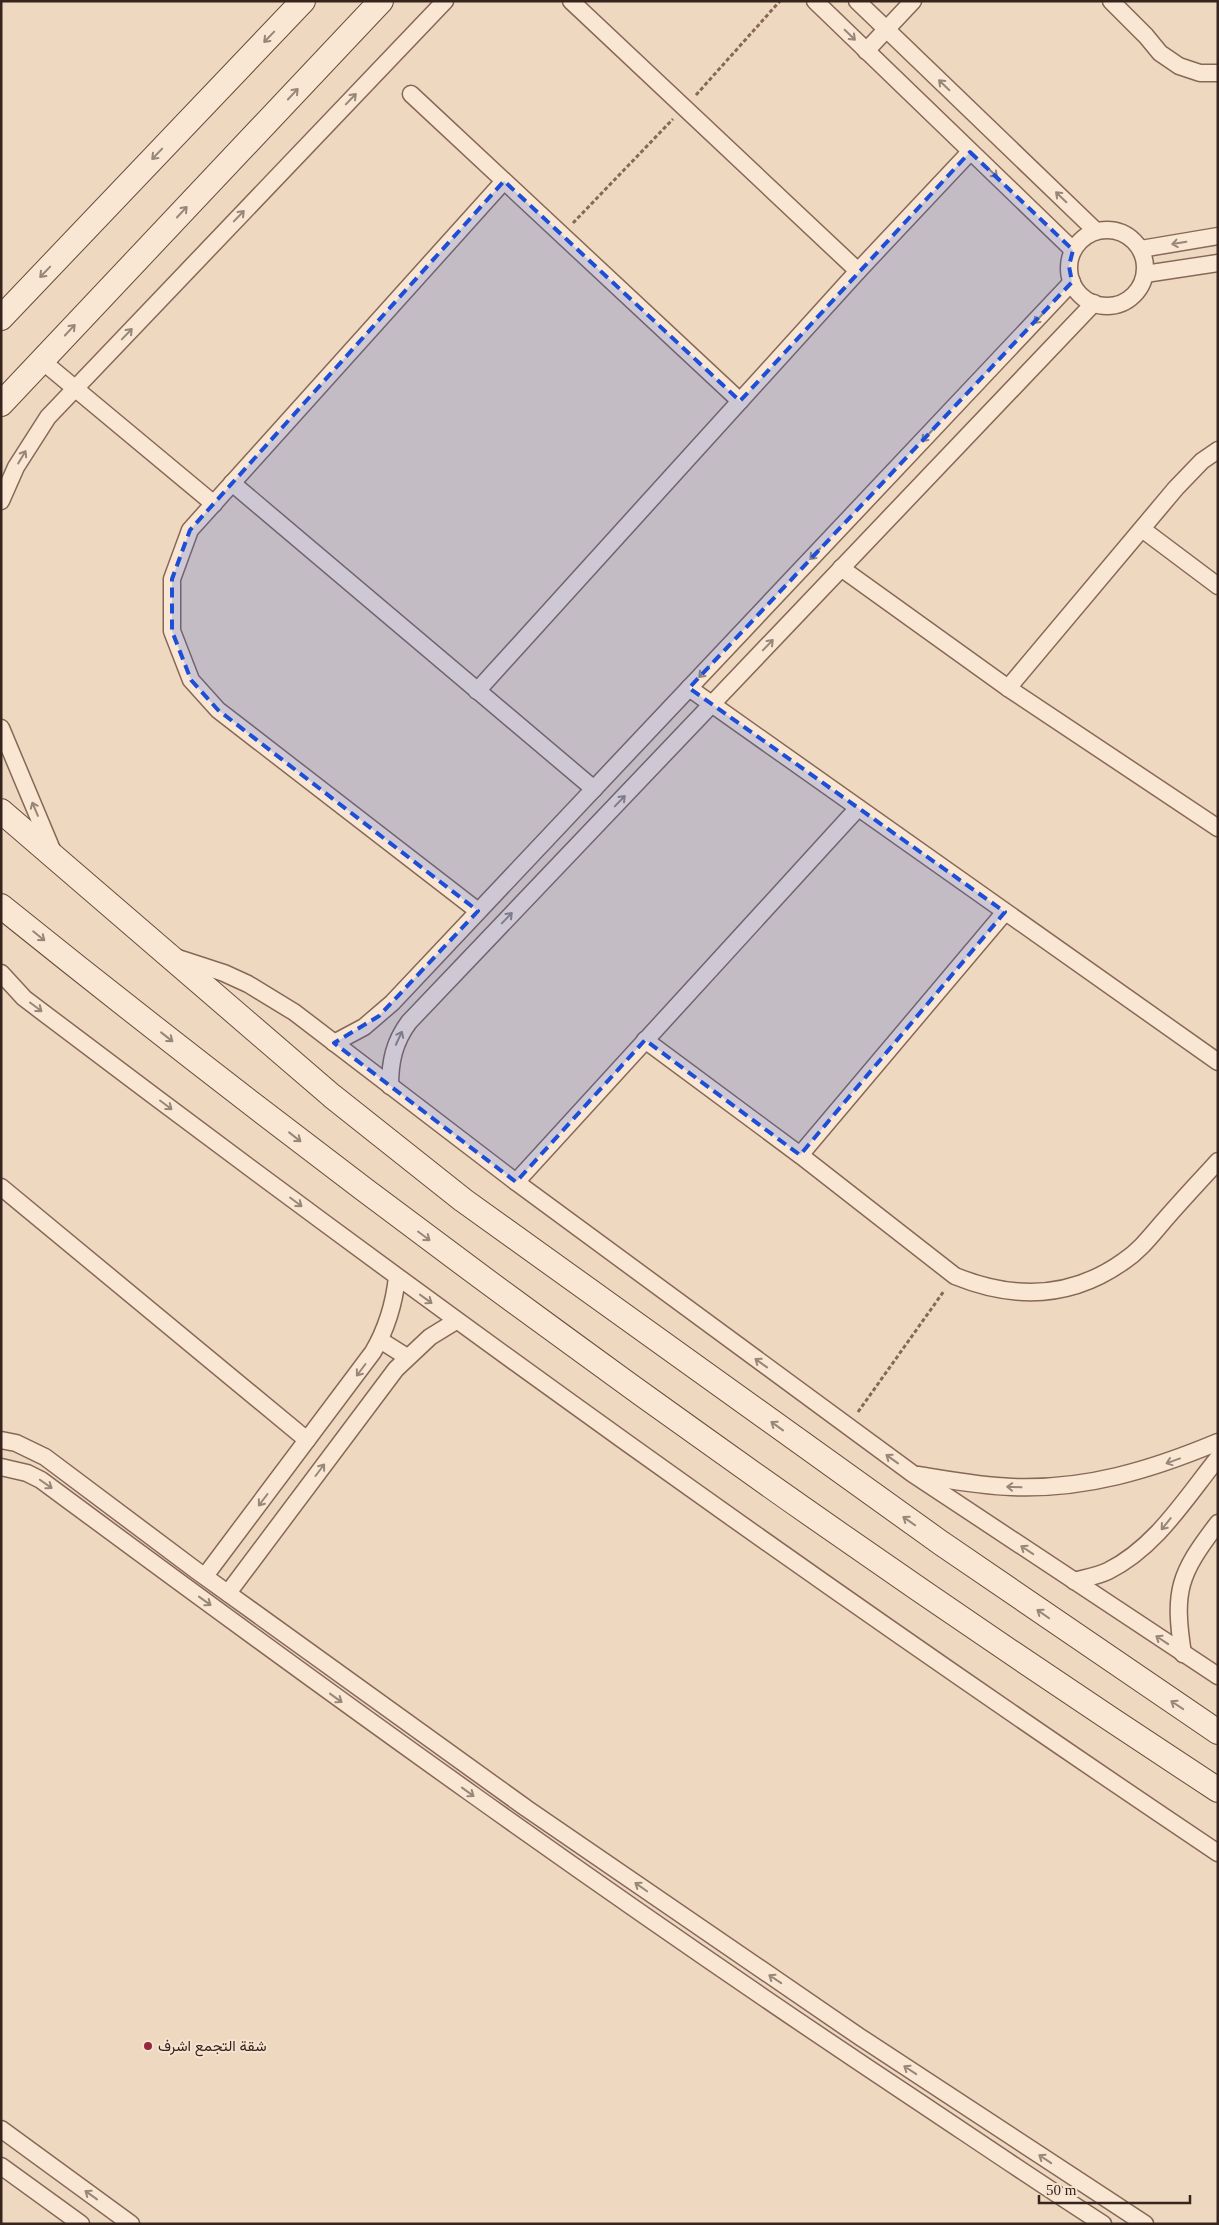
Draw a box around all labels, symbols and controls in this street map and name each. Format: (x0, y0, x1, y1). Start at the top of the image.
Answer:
one-way arrow (844, 29, 856, 41)
one-way arrow (263, 30, 275, 43)
one-way arrow (938, 79, 950, 91)
one-way arrow (287, 87, 299, 100)
one-way arrow (345, 93, 358, 105)
one-way arrow (151, 148, 163, 160)
one-way arrow (986, 166, 998, 179)
one-way arrow (1055, 191, 1067, 203)
one-way arrow (176, 205, 188, 218)
one-way arrow (233, 210, 245, 223)
one-way arrow (1172, 238, 1188, 248)
one-way arrow (39, 265, 51, 278)
one-way arrow (1033, 311, 1045, 324)
one-way arrow (64, 323, 76, 336)
one-way arrow (121, 328, 133, 340)
one-way arrow (921, 430, 933, 442)
one-way arrow (17, 451, 27, 465)
one-way arrow (809, 548, 821, 560)
one-way arrow (762, 639, 774, 651)
one-way arrow (698, 666, 710, 679)
one-way arrow (613, 795, 625, 807)
one-way arrow (30, 802, 39, 817)
one-way arrow (501, 912, 513, 925)
one-way arrow (32, 931, 45, 942)
one-way arrow (29, 1002, 43, 1012)
one-way arrow (394, 1031, 404, 1046)
one-way arrow (160, 1032, 173, 1043)
one-way arrow (159, 1099, 172, 1110)
one-way arrow (288, 1132, 302, 1142)
one-way arrow (289, 1197, 303, 1207)
one-way arrow (417, 1230, 430, 1241)
one-way arrow (419, 1294, 433, 1304)
one-way arrow (754, 1358, 768, 1368)
one-way arrow (355, 1363, 366, 1376)
one-way arrow (770, 1421, 784, 1431)
one-way arrow (885, 1454, 899, 1464)
one-way arrow (1166, 1457, 1181, 1466)
one-way arrow (315, 1463, 325, 1477)
one-way arrow (39, 1479, 53, 1489)
one-way arrow (1006, 1482, 1022, 1491)
one-way arrow (257, 1493, 268, 1506)
one-way arrow (902, 1516, 916, 1526)
one-way arrow (1160, 1517, 1171, 1530)
one-way arrow (1020, 1545, 1034, 1555)
one-way arrow (198, 1596, 211, 1607)
one-way arrow (1036, 1609, 1050, 1619)
one-way arrow (1156, 1635, 1170, 1645)
one-way arrow (329, 1692, 342, 1703)
one-way arrow (1170, 1700, 1184, 1710)
one-way arrow (461, 1787, 475, 1797)
one-way arrow (634, 1882, 648, 1892)
one-way arrow (768, 1974, 782, 1984)
place label: شقة التجمع اشرف (158, 2038, 267, 2057)
marker: شقة التجمع اشرف (142, 2040, 154, 2052)
one-way arrow (903, 2065, 917, 2075)
one-way arrow (1038, 2154, 1052, 2165)
scale bar (1039, 2172, 1190, 2204)
text: 50 m (1046, 2182, 1077, 2198)
one-way arrow (84, 2190, 98, 2200)

